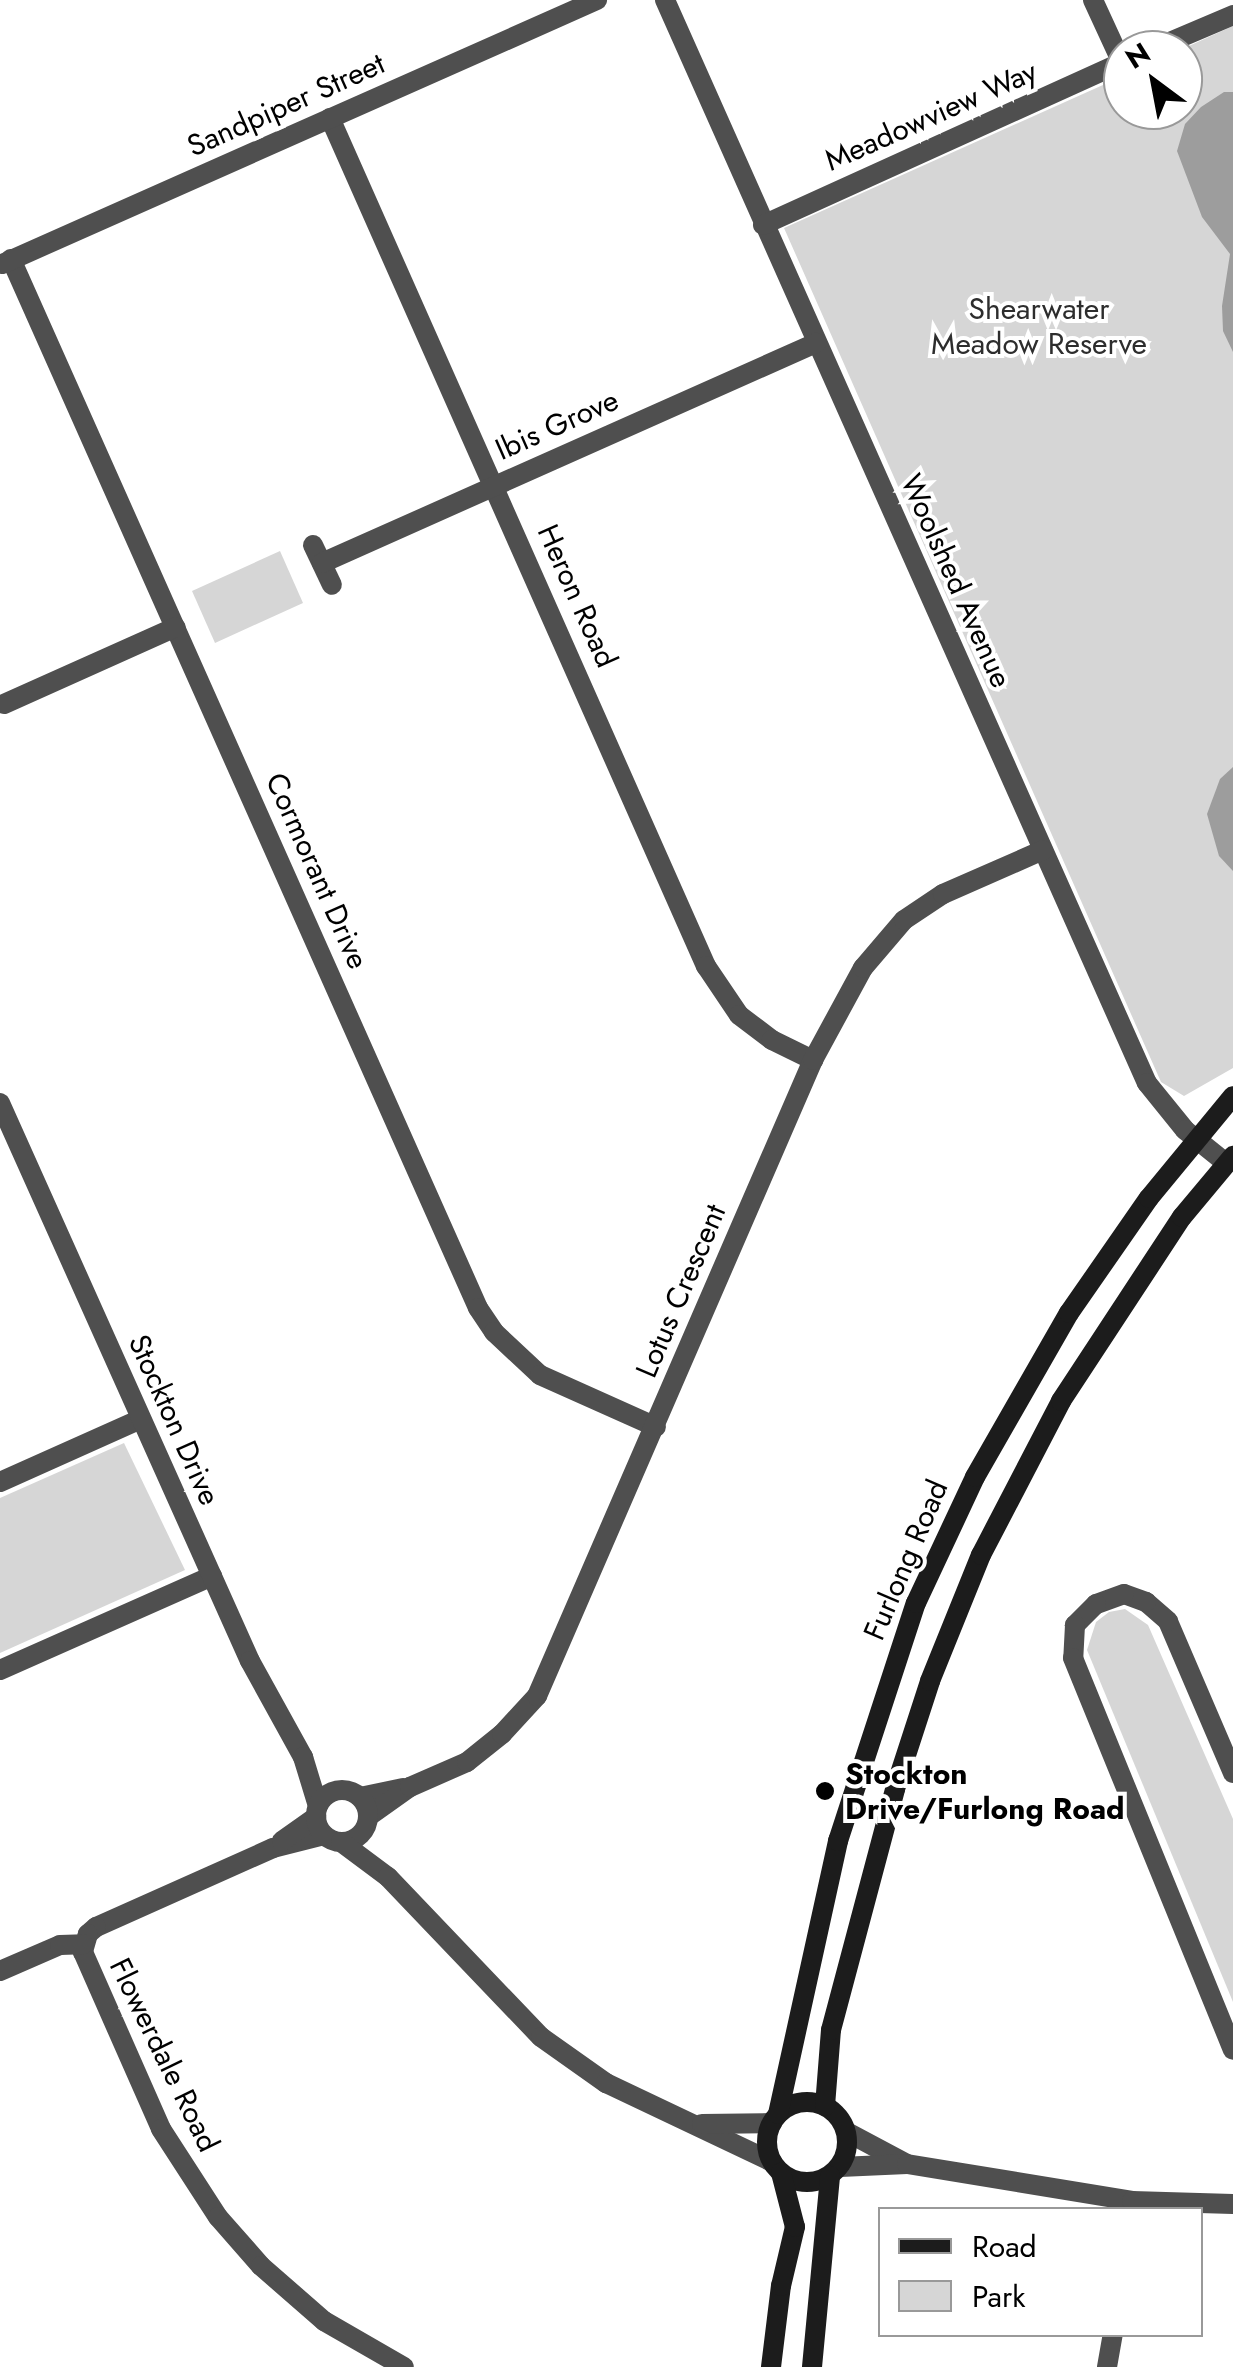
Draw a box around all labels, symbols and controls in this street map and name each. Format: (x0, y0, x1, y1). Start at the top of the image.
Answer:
north arrow (1103, 30, 1203, 130)
text: N (1118, 33, 1158, 79)
street label: Sandpiper Street (182, 45, 390, 165)
street label: Meadowview Way (819, 53, 1043, 179)
park label: Shearwater Meadow Reserve (931, 291, 1147, 362)
street label: Ibis Grove (490, 382, 624, 468)
street label: Woolshed Avenue (893, 469, 1019, 693)
street label: Heron Road (530, 519, 624, 673)
street label: Cormorant Drive (258, 768, 376, 974)
street label: Lotus Crescent (628, 1199, 734, 1383)
street label: Stockton Drive (120, 1329, 228, 1511)
street label: Furlong Road (856, 1475, 956, 1645)
place label: Stockton Drive/Furlong Road (845, 1756, 1125, 1826)
marker: Stockton Drive/Furlong Road (814, 1780, 836, 1802)
street label: Flowerdale Road (102, 1952, 226, 2158)
legend (878, 2207, 1203, 2337)
text: Road (972, 2225, 1037, 2268)
text: Park (972, 2275, 1025, 2318)

